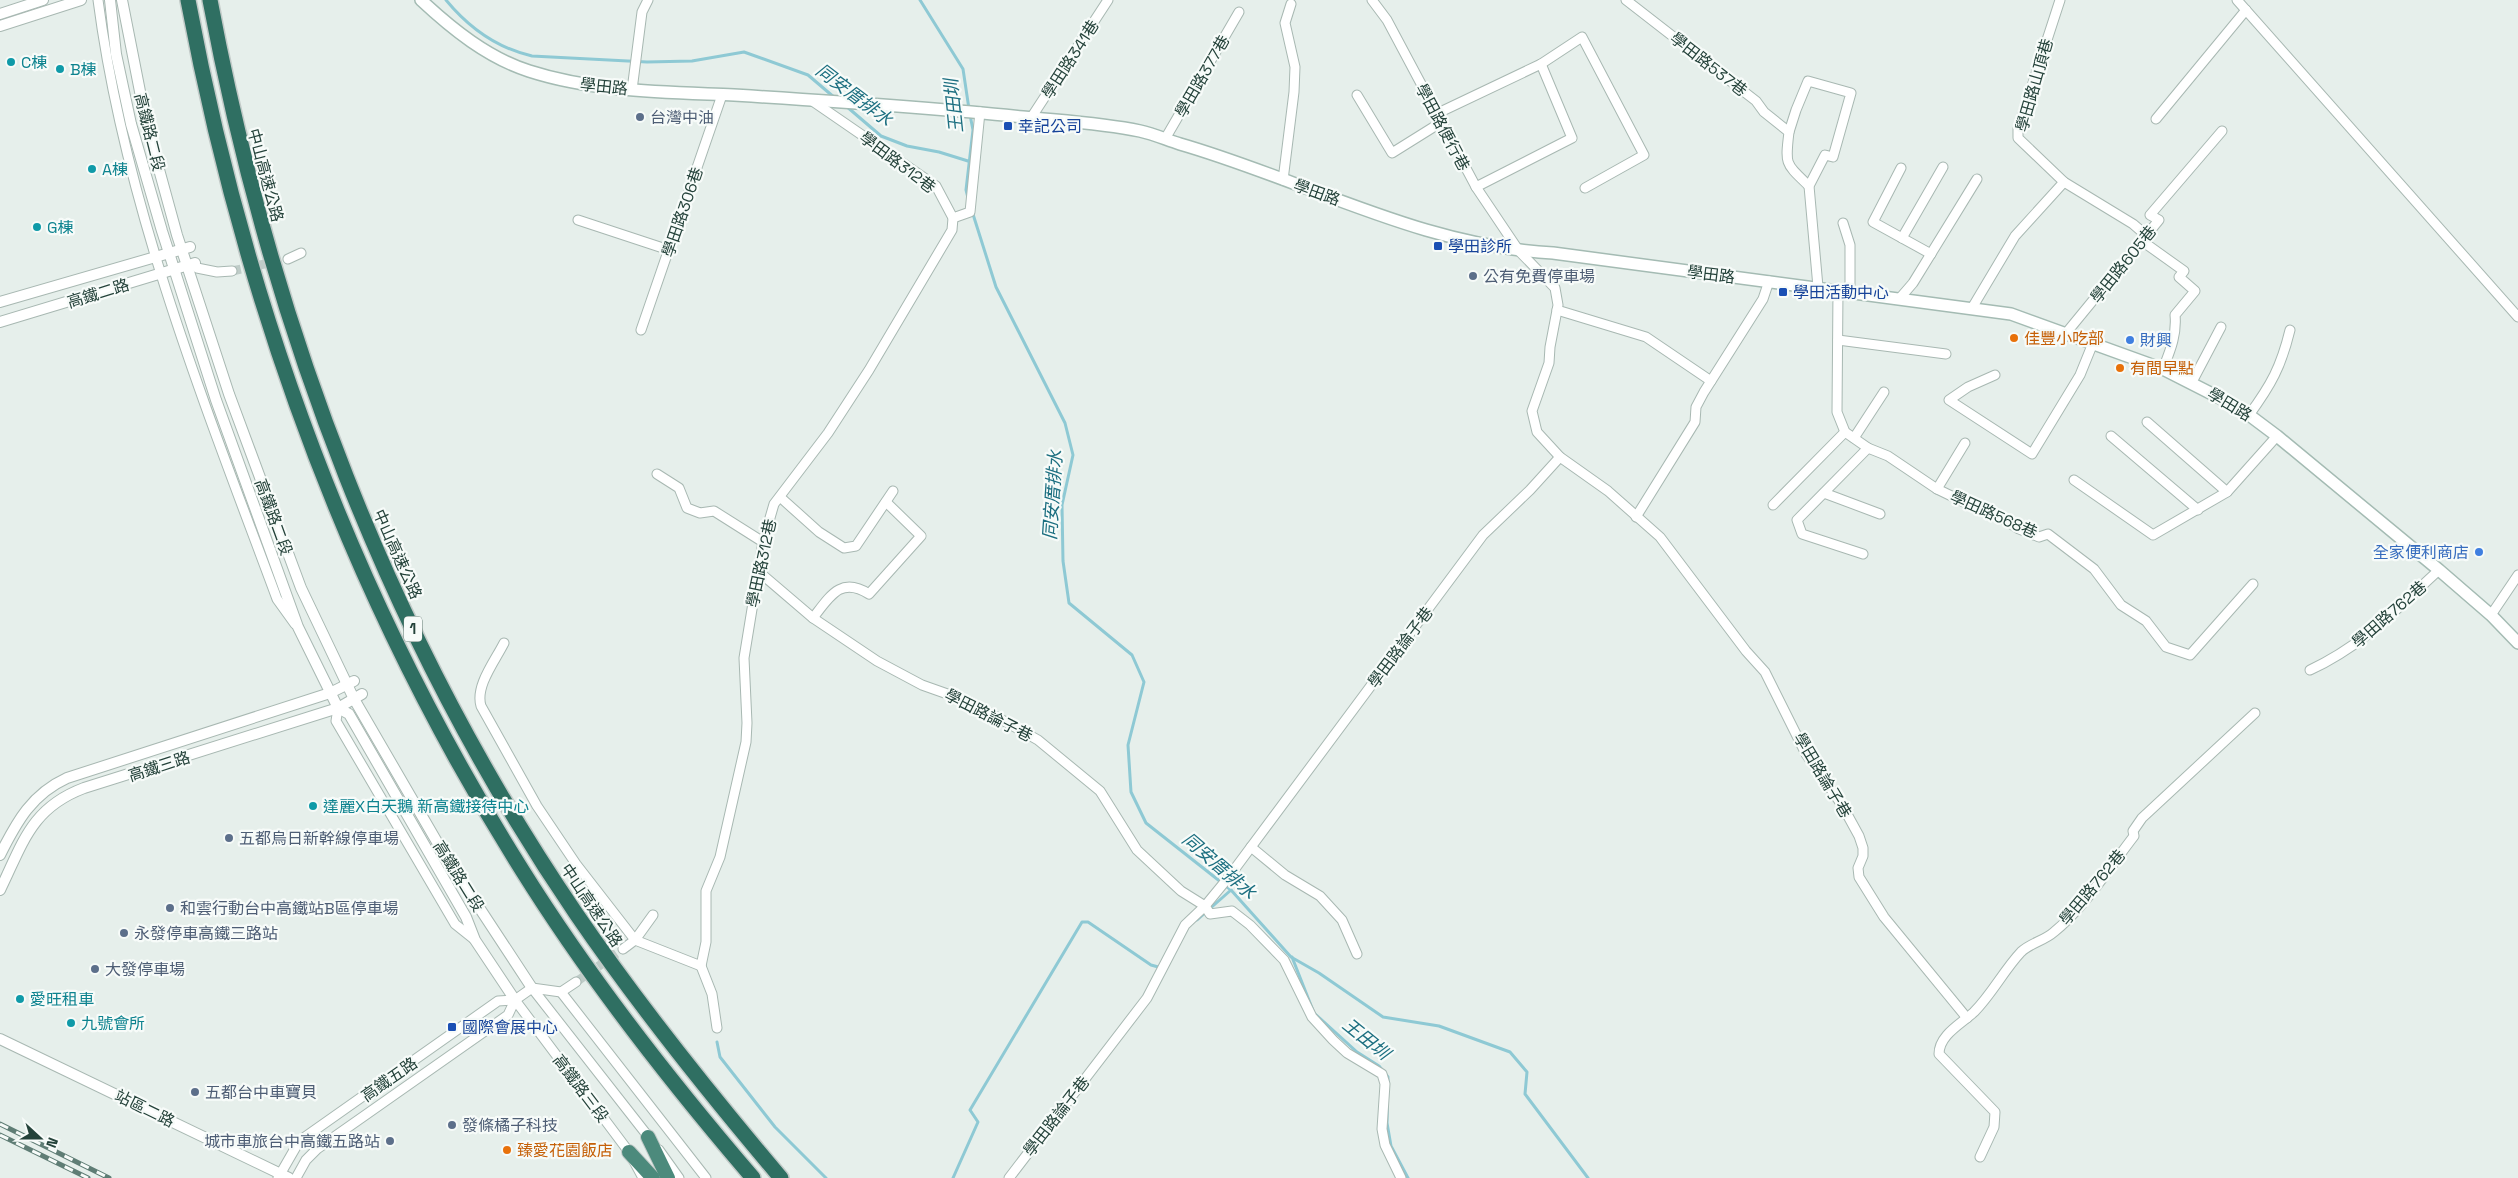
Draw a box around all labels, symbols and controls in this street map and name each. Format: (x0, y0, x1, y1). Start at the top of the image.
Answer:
street label: 學田路341巷 (1037, 16, 1104, 103)
street label: 學田路537巷 (1666, 28, 1752, 101)
street label: 學田路377巷 (1170, 31, 1234, 121)
street label: 學田路山頂巷 (2011, 36, 2058, 134)
place label: C棟 (21, 52, 47, 73)
marker: C棟 (5, 56, 17, 68)
water label: 同安厝排水 (811, 58, 898, 131)
place label: B棟 (70, 59, 97, 80)
marker: B棟 (54, 63, 66, 75)
street label: 學田路 (579, 74, 629, 99)
water label: 王田圳 (939, 75, 968, 134)
street label: 學田路便行巷 (1411, 80, 1474, 175)
street label: 高鐵路二段 (130, 91, 169, 173)
place label: 台灣中油 (650, 107, 714, 128)
marker: 台灣中油 (634, 111, 646, 123)
place label: 幸記公司 (1018, 116, 1082, 137)
marker: 幸記公司 (1002, 120, 1014, 132)
street label: 中山高速公路 (243, 126, 288, 224)
street label: 學田路312巷 (856, 127, 940, 198)
place label: A棟 (102, 159, 128, 180)
marker: A棟 (86, 163, 98, 175)
street label: 學田路306巷 (657, 164, 708, 260)
street label: 學田路 (1291, 174, 1343, 211)
place label: G棟 (47, 217, 74, 238)
marker: G棟 (31, 221, 43, 233)
street label: 學田路605巷 (2086, 221, 2161, 307)
place label: 學田診所 (1448, 236, 1512, 257)
marker: 學田診所 (1432, 240, 1444, 252)
street label: 學田路 (1686, 261, 1736, 288)
place label: 公有免費停車場 (1483, 266, 1595, 287)
marker: 公有免費停車場 (1467, 270, 1479, 282)
street label: 高鐵二路 (64, 274, 132, 313)
place label: 學田活動中心 (1793, 282, 1889, 303)
marker: 學田活動中心 (1777, 286, 1789, 298)
place label: 佳豐小吃部 (2024, 328, 2104, 349)
place label: 財興 (2140, 330, 2172, 351)
marker: 佳豐小吃部 (2008, 332, 2020, 344)
marker: 財興 (2124, 334, 2136, 346)
place label: 有間早點 (2130, 358, 2194, 379)
marker: 有間早點 (2114, 362, 2126, 374)
street label: 學田路 (2204, 383, 2256, 426)
water label: 同安厝排水 (1038, 448, 1067, 541)
street label: 高鐵路二段 (250, 476, 297, 558)
street label: 學田路568巷 (1947, 486, 2041, 543)
street label: 中山高速公路 (368, 506, 427, 602)
street label: 學田路312巷 (742, 517, 781, 609)
place label: 全家便利商店 (2373, 542, 2469, 563)
marker: 全家便利商店 (2473, 546, 2485, 558)
street label: 學田路762巷 (2348, 576, 2431, 653)
street label: 學田路論子巷 (1363, 603, 1438, 692)
road number: 1 (404, 616, 422, 642)
street label: 學田路論子巷 (941, 684, 1036, 747)
street label: 學田路論子巷 (1789, 729, 1856, 822)
street label: 高鐵三路 (125, 747, 193, 786)
place label: 達麗X白天鵝 新高鐵接待中心 (323, 796, 529, 817)
marker: 達麗X白天鵝 新高鐵接待中心 (307, 800, 319, 812)
water label: 同安厝排水 (1178, 827, 1262, 904)
place label: 五都烏日新幹線停車場 (239, 828, 399, 849)
marker: 五都烏日新幹線停車場 (223, 832, 235, 844)
street label: 高鐵路二段 (428, 837, 489, 916)
street label: 學田路762巷 (2055, 845, 2130, 929)
street label: 中山高速公路 (556, 860, 627, 951)
place label: 和雲行動台中高鐵站B區停車場 (180, 898, 399, 919)
marker: 和雲行動台中高鐵站B區停車場 (164, 902, 176, 914)
place label: 永發停車高鐵三路站 (134, 923, 278, 944)
marker: 永發停車高鐵三路站 (118, 927, 130, 939)
place label: 大發停車場 (105, 959, 185, 980)
marker: 大發停車場 (89, 963, 101, 975)
place label: 愛旺租車 (30, 989, 94, 1010)
marker: 愛旺租車 (14, 993, 26, 1005)
place label: 九號會所 (81, 1013, 145, 1034)
water label: 王田圳 (1338, 1013, 1397, 1066)
marker: 九號會所 (65, 1017, 77, 1029)
place label: 國際會展中心 (462, 1017, 558, 1038)
marker: 國際會展中心 (446, 1021, 458, 1033)
street label: 高鐵路三段 (548, 1050, 613, 1127)
street label: 高鐵五路 (357, 1052, 422, 1106)
street label: 學田路論子巷 (1019, 1072, 1094, 1161)
place label: 五都台中車寶貝 (205, 1082, 317, 1103)
street label: 站區二路 (111, 1085, 178, 1132)
marker: 五都台中車寶貝 (189, 1086, 201, 1098)
north arrow (15, 1113, 65, 1163)
place label: 發條橘子科技 (462, 1115, 558, 1136)
marker: 發條橘子科技 (446, 1119, 458, 1131)
place label: 城市車旅台中高鐵五路站 (204, 1131, 380, 1152)
text: N (42, 1135, 62, 1150)
marker: 城市車旅台中高鐵五路站 (384, 1135, 396, 1147)
place label: 臻愛花園飯店 (517, 1140, 613, 1161)
marker: 臻愛花園飯店 (501, 1144, 513, 1156)

